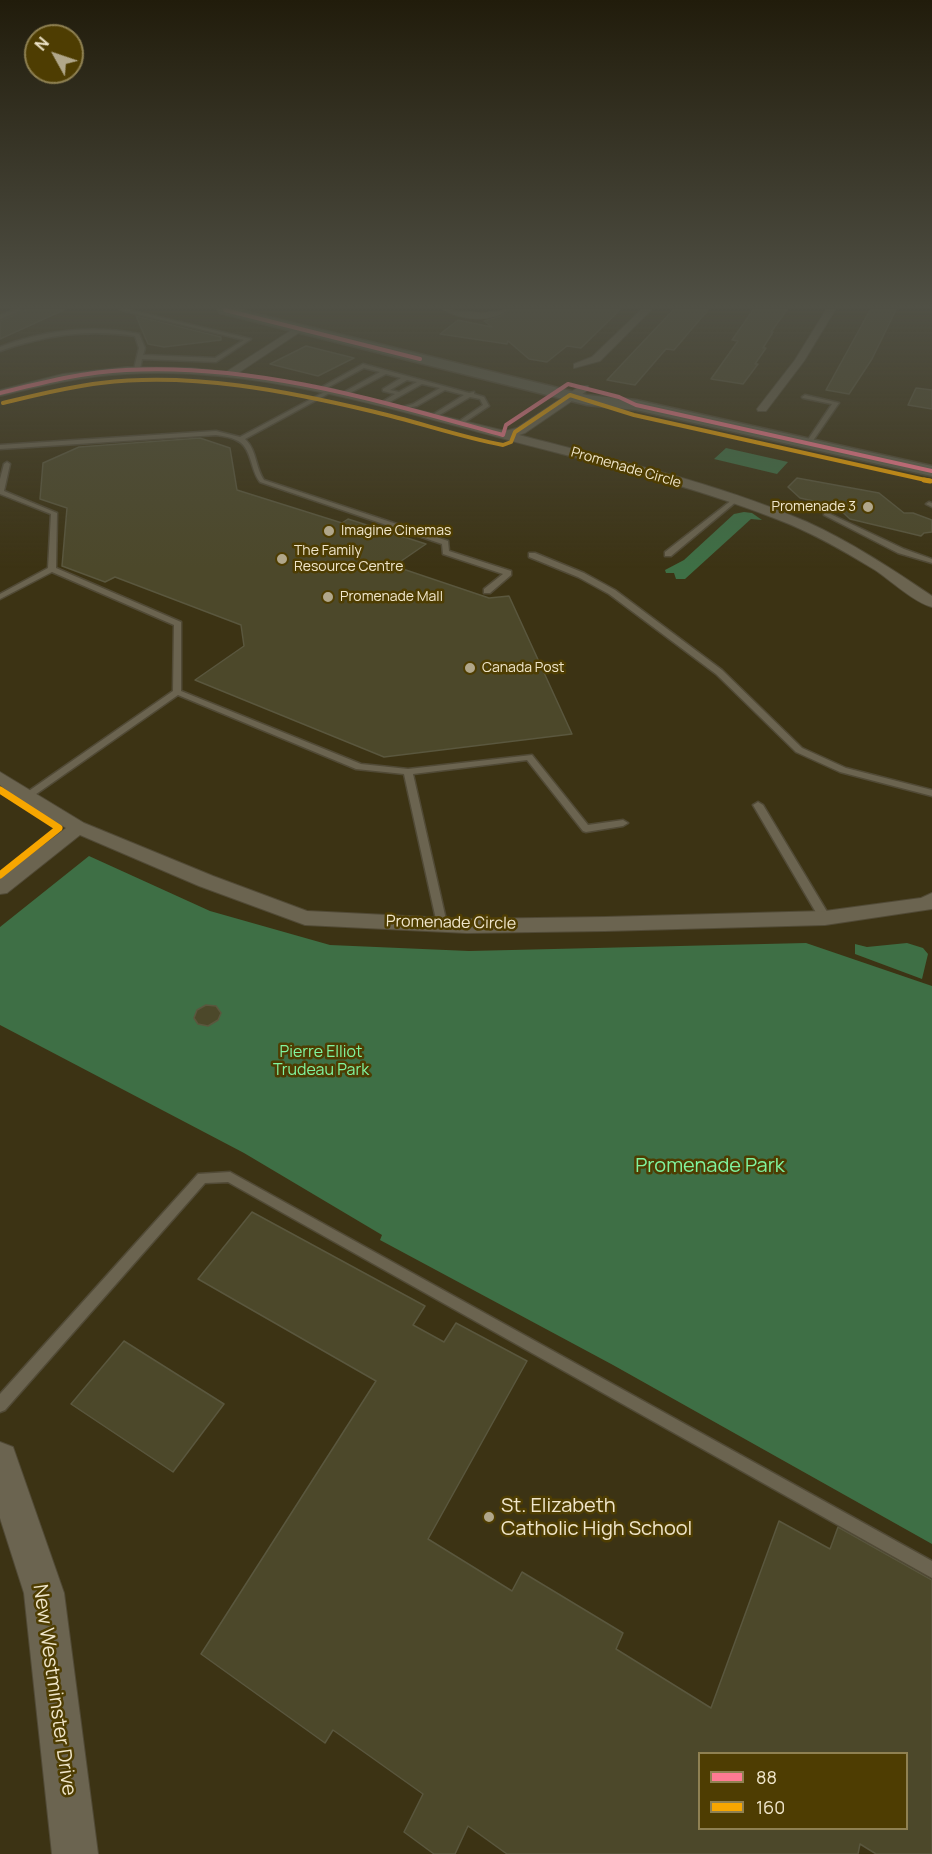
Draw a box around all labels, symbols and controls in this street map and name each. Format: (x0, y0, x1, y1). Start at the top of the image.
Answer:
north arrow (24, 24, 84, 84)
text: N (30, 32, 54, 55)
street label: Promenade Circle (569, 444, 683, 492)
place label: Promenade 3 (771, 499, 856, 515)
marker: Promenade 3 (861, 500, 875, 514)
place label: Imagine Cinemas (341, 523, 451, 539)
marker: Imagine Cinemas (322, 524, 336, 538)
place label: The Family Resource Centre (294, 543, 403, 576)
marker: The Family Resource Centre (275, 552, 289, 566)
place label: Promenade Mall (340, 589, 443, 605)
marker: Promenade Mall (321, 590, 335, 604)
place label: Canada Post (482, 660, 564, 676)
marker: Canada Post (463, 661, 477, 675)
street label: Promenade Circle (386, 912, 516, 934)
park label: Pierre Elliot Trudeau Park (273, 1043, 369, 1081)
park label: Promenade Park (635, 1154, 785, 1178)
place label: St. Elizabeth Catholic High School (501, 1494, 692, 1541)
marker: St. Elizabeth Catholic High School (482, 1510, 496, 1524)
street label: New Westminster Drive (27, 1583, 81, 1797)
legend (698, 1752, 908, 1830)
text: 88 (756, 1765, 777, 1789)
text: 160 (756, 1795, 785, 1819)

